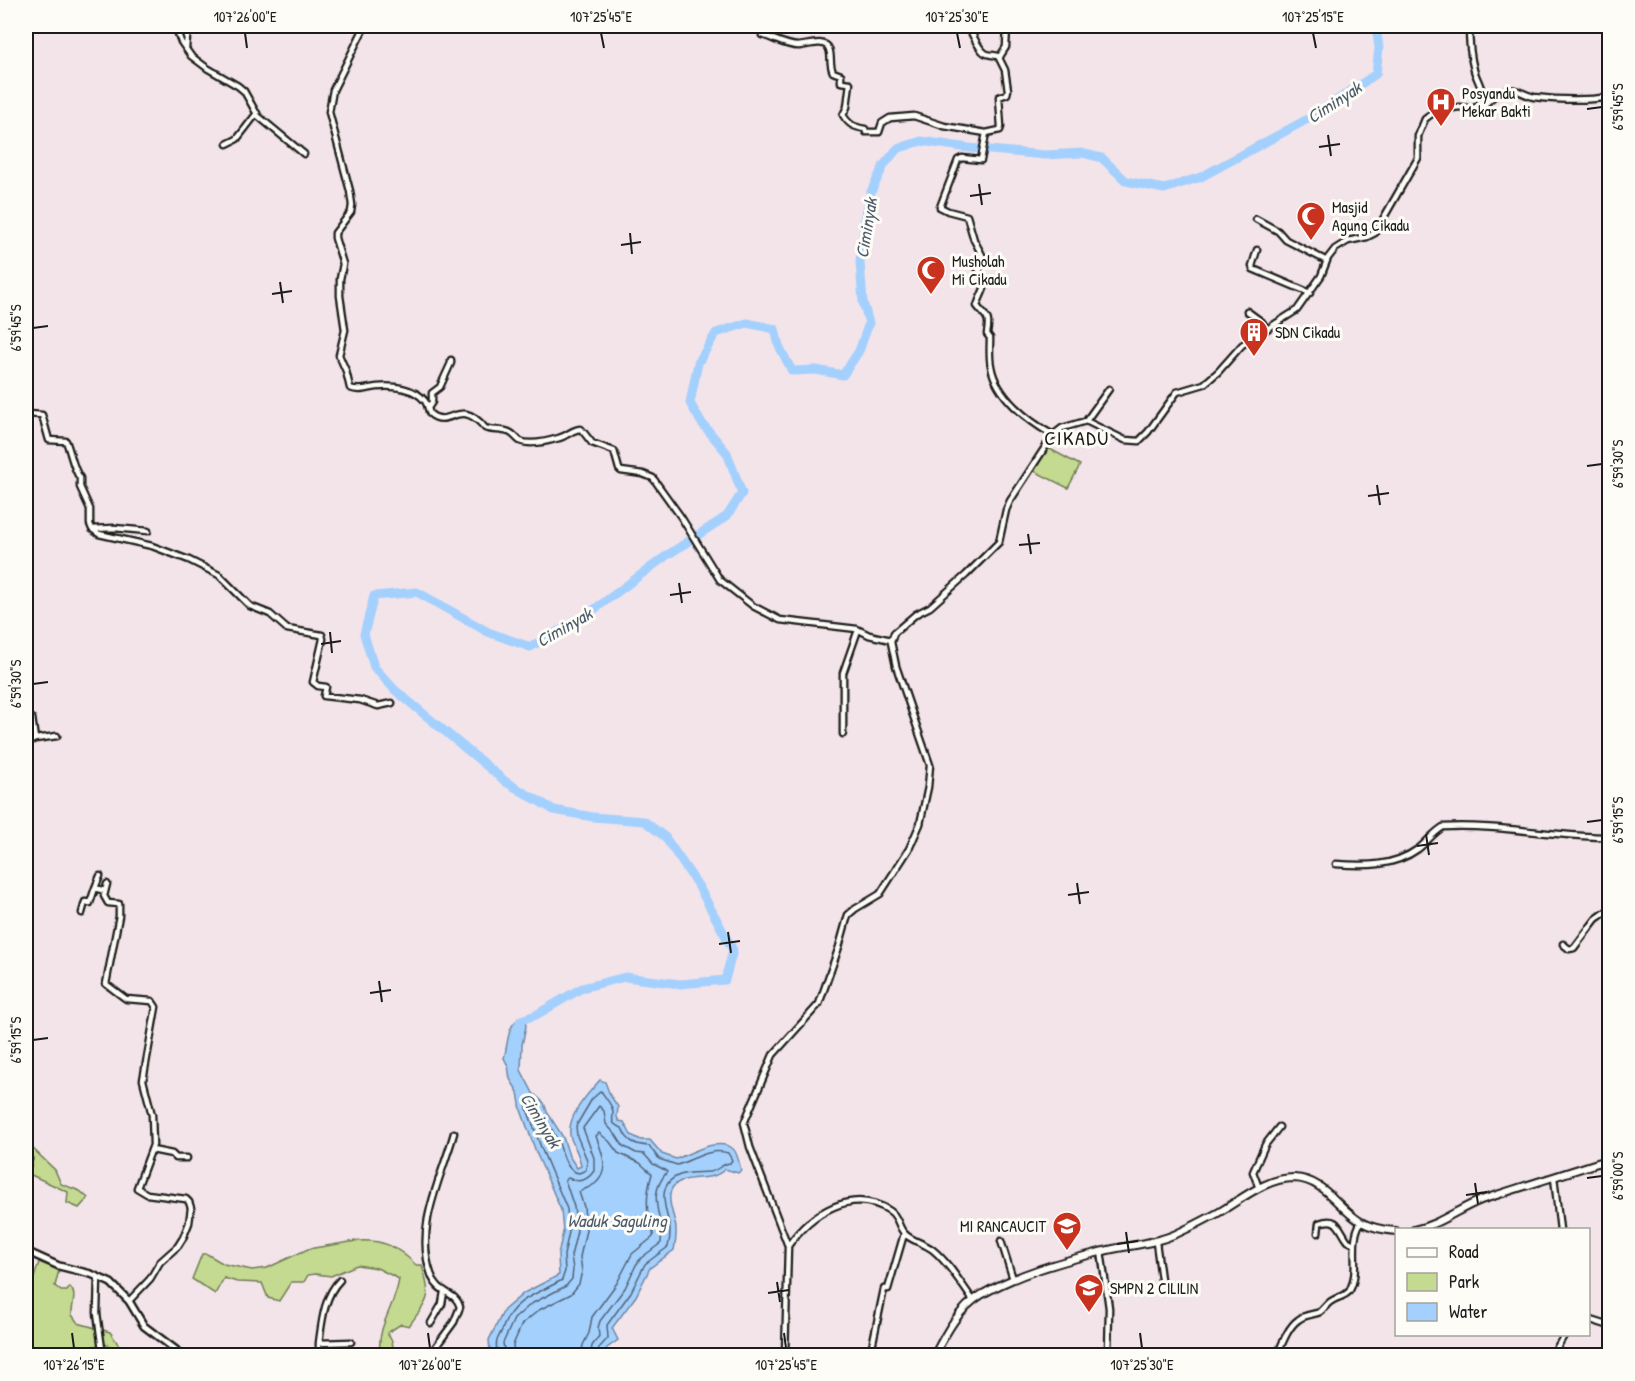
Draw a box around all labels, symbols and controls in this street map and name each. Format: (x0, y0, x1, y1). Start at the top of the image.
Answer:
text: 107°26'00"E (213, 6, 277, 27)
text: 107°25'45"E (570, 6, 632, 27)
text: 107°25'30"E (925, 6, 989, 27)
text: 107°25'15"E (1282, 6, 1344, 27)
water label: Ciminyak (1302, 74, 1367, 129)
place label: Posyandu Mekar Bakti (1462, 82, 1531, 122)
text: 6°59'45"S (1607, 83, 1628, 131)
hospital icon: Posyandu Mekar Bakti (1425, 86, 1457, 128)
water label: Ciminyak (849, 195, 883, 260)
place label: Masjid Agung Cikadu (1332, 196, 1410, 236)
mosque icon: Masjid Agung Cikadu (1295, 200, 1327, 242)
place label: Musholah Mi Cikadu (952, 250, 1007, 290)
mosque icon: Musholah Mi Cikadu (915, 254, 947, 296)
text: 6°59'45"S (5, 304, 26, 352)
building icon: SDN Cikadu (1238, 316, 1270, 358)
place label: SDN Cikadu (1275, 321, 1341, 343)
district label: CIKADU (1044, 424, 1110, 451)
text: 6°59'30"S (1607, 440, 1628, 488)
water label: Ciminyak (532, 600, 598, 653)
text: 6°59'30"S (5, 660, 26, 708)
text: 6°59'15"S (1607, 796, 1628, 844)
text: 6°59'15"S (5, 1016, 26, 1064)
water label: Ciminyak (515, 1088, 568, 1154)
text: 6°59'00"S (1607, 1152, 1628, 1200)
water label: Waduk Saguling (567, 1208, 668, 1233)
school or university icon: MI RANCAUCIT (1051, 1210, 1083, 1252)
place label: MI RANCAUCIT (960, 1215, 1047, 1237)
legend (1395, 1228, 1590, 1336)
text: Road (1449, 1239, 1479, 1264)
text: Park (1449, 1269, 1480, 1294)
school or university icon: SMPN 2 CILILIN (1073, 1272, 1105, 1314)
place label: SMPN 2 CILILIN (1110, 1277, 1198, 1299)
text: Water (1449, 1299, 1487, 1324)
text: 107°26'15"E (43, 1354, 105, 1375)
text: 107°26'00"E (398, 1354, 462, 1375)
text: 107°25'45"E (755, 1354, 817, 1375)
text: 107°25'30"E (1110, 1354, 1174, 1375)

